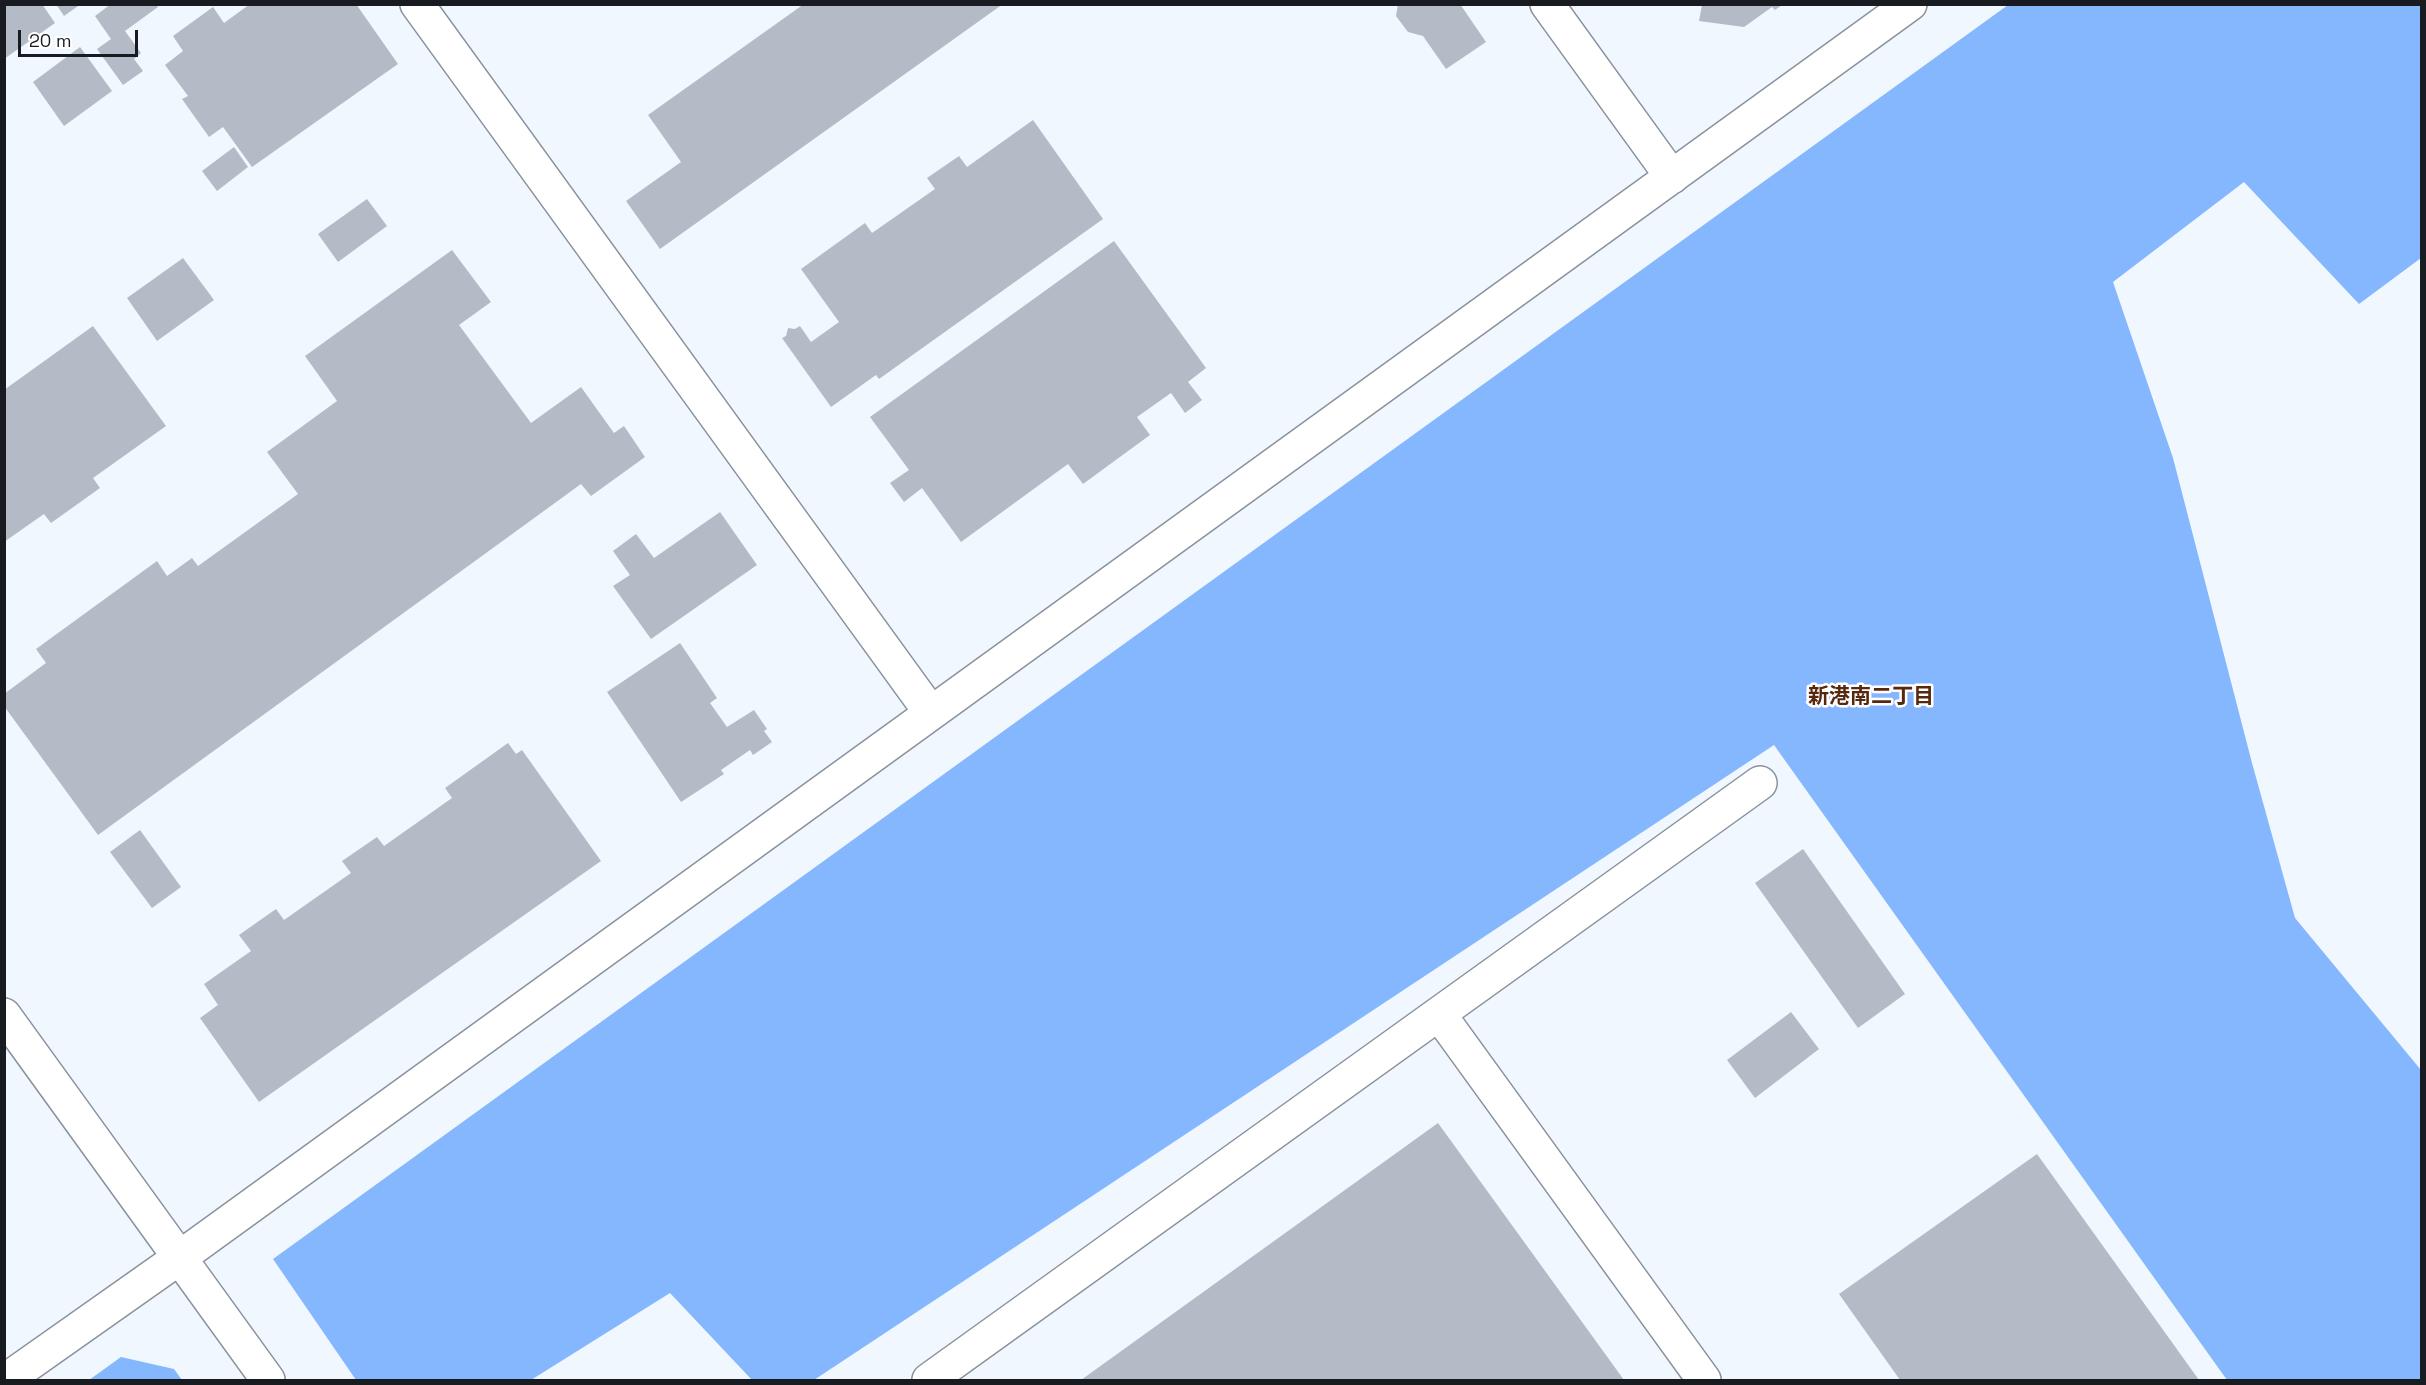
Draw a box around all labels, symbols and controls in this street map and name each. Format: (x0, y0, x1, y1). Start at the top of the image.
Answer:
scale bar (21, 18, 141, 56)
text: 20 m (29, 29, 72, 52)
district label: 新港南二丁目 (1808, 684, 1934, 710)

